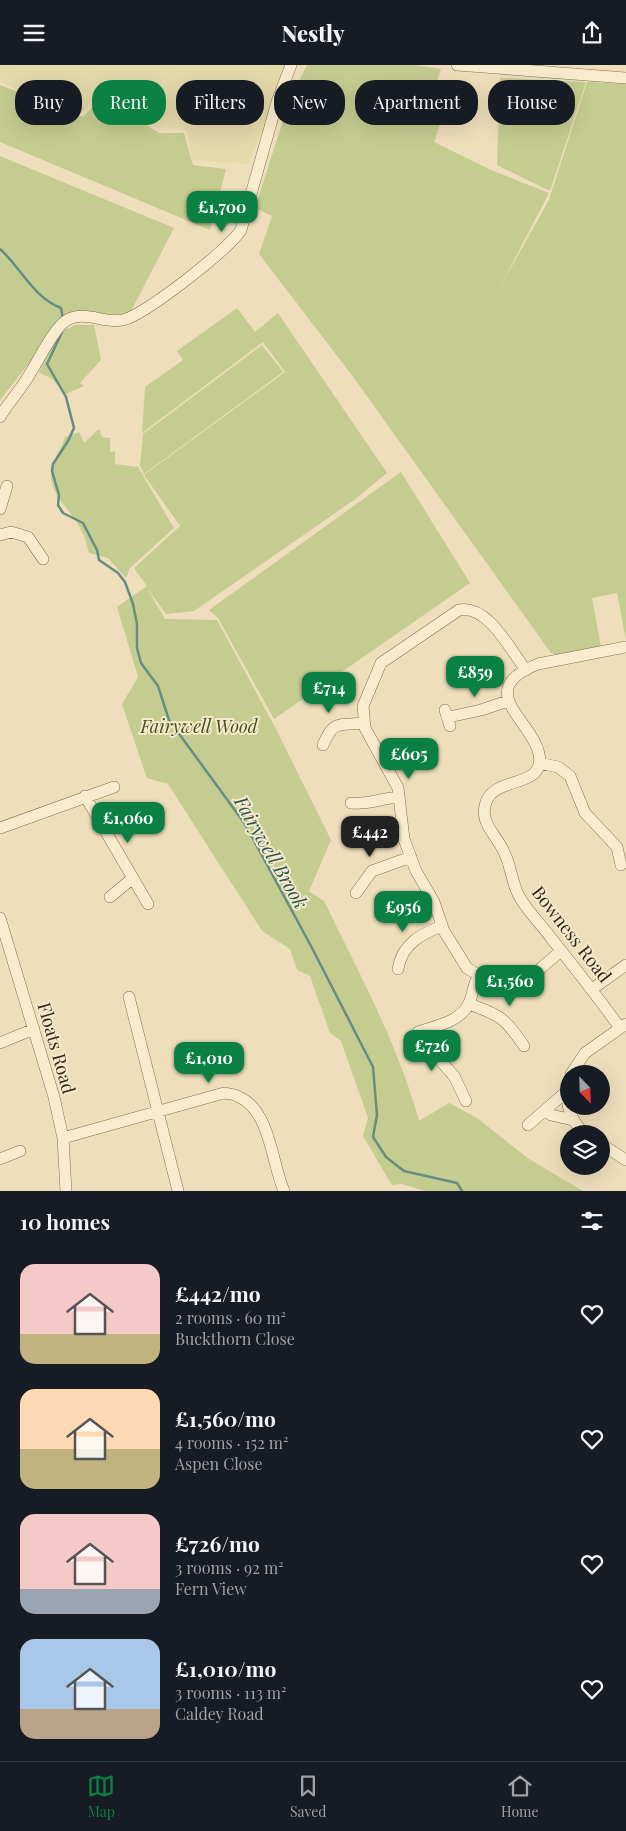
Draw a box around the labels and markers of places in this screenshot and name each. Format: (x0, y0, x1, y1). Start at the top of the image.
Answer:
pin: £1,700 (181, 191, 263, 233)
pin: £859 (445, 655, 505, 698)
pin: £714 (299, 671, 359, 714)
pin: £605 (379, 737, 439, 780)
pin: £1,060 (87, 801, 169, 844)
pin: £442 (340, 815, 400, 858)
pin: £956 (373, 891, 433, 933)
pin: £1,560 (469, 965, 551, 1007)
pin: £726 (402, 1029, 462, 1072)
pin: £1,010 (168, 1041, 250, 1084)

